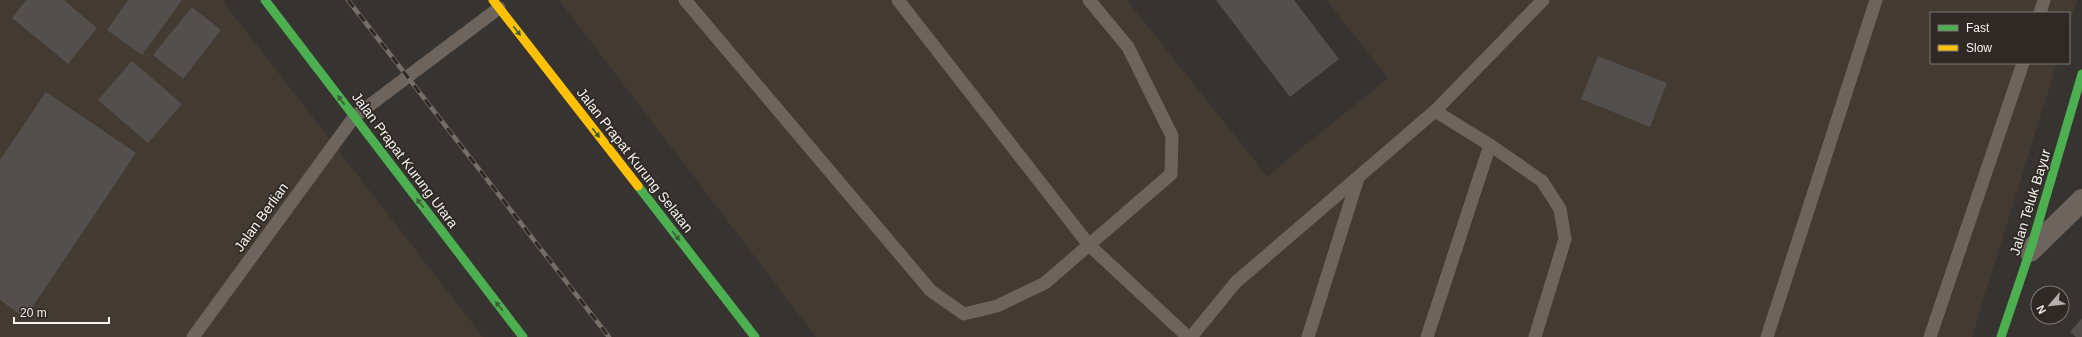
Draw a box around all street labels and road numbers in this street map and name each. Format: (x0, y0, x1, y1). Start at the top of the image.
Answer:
street label: Jalan Prapat Kurung Selatan (574, 85, 696, 235)
street label: Jalan Prapat Kurung Utara (349, 89, 461, 231)
street label: Jalan Teluk Bayur (2006, 147, 2054, 257)
street label: Jalan Berlian (231, 180, 291, 254)

